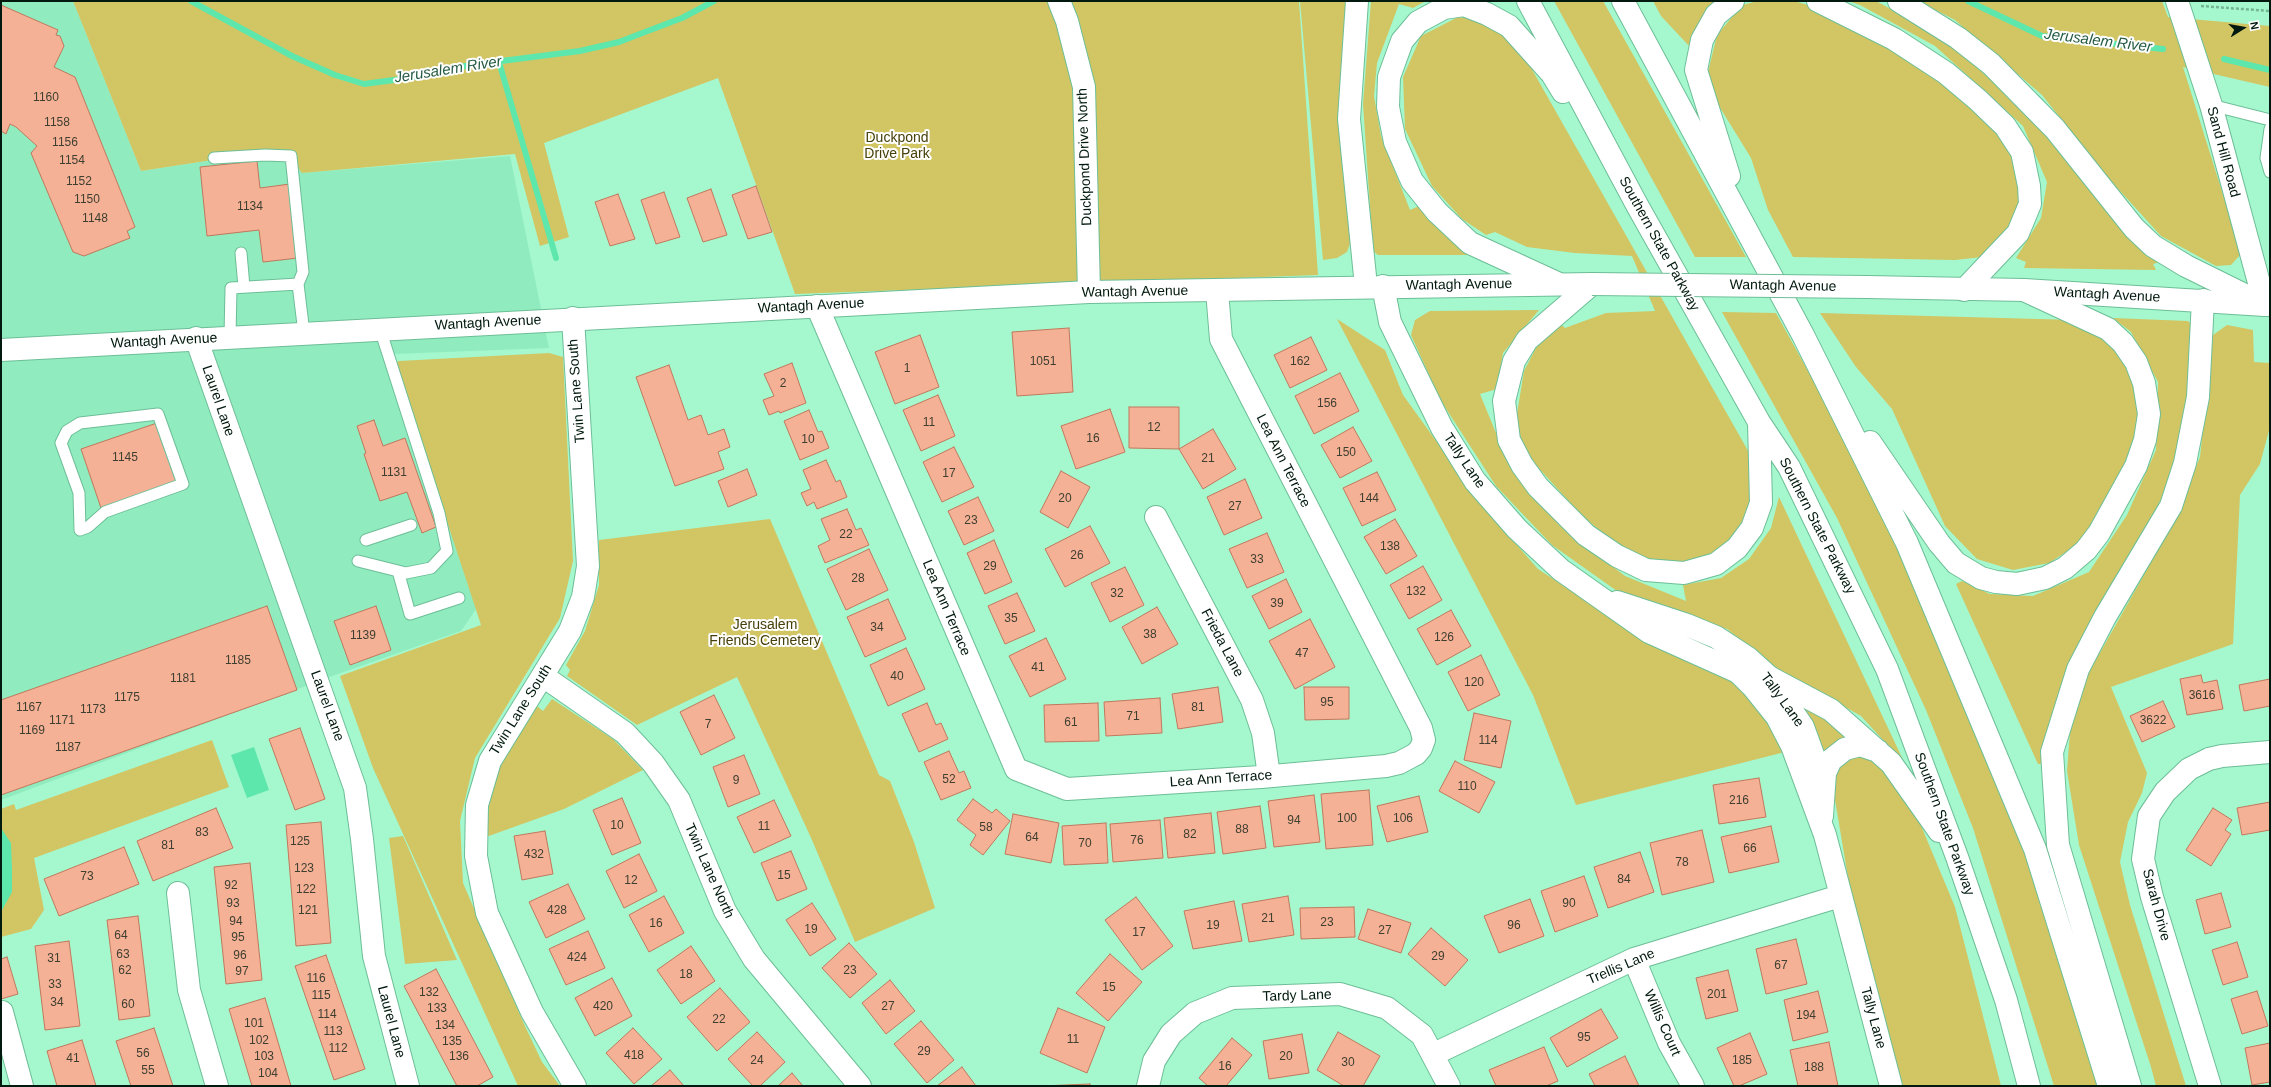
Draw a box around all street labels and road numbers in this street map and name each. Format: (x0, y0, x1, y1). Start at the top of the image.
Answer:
street label: Duckpond Drive North (1074, 88, 1096, 226)
street label: Sand Hill Road (2203, 105, 2243, 199)
street label: Southern State Parkway (1615, 174, 1703, 314)
street label: Wantagh Avenue (1406, 276, 1512, 294)
street label: Wantagh Avenue (1730, 277, 1836, 295)
street label: Wantagh Avenue (1082, 283, 1188, 301)
street label: Wantagh Avenue (2053, 284, 2161, 306)
street label: Wantagh Avenue (757, 295, 865, 317)
street label: Wantagh Avenue (434, 312, 542, 334)
street label: Wantagh Avenue (110, 330, 218, 352)
street label: Twin Lane South (565, 338, 589, 444)
street label: Laurel Lane (198, 363, 238, 439)
street label: Lea Ann Terrace (1252, 411, 1314, 511)
street label: Tally Lane (1439, 430, 1489, 492)
street label: Southern State Parkway (1775, 455, 1859, 597)
street label: Lea Ann Terrace (918, 557, 974, 659)
street label: Frieda Lane (1197, 606, 1247, 680)
street label: Twin Lane South (486, 661, 556, 759)
street label: Laurel Lane (306, 668, 348, 744)
street label: Tally Lane (1757, 670, 1807, 730)
street label: Southern State Parkway (1910, 750, 1978, 898)
street label: Lea Ann Terrace (1169, 767, 1273, 791)
street label: Twin Lane North (681, 821, 737, 921)
street label: Sarah Drive (2138, 867, 2174, 943)
street label: Trellis Lane (1585, 945, 1657, 989)
street label: Laurel Lane (373, 984, 409, 1060)
street label: Tally Lane (1857, 985, 1889, 1051)
street label: Tardy Lane (1262, 986, 1332, 1006)
street label: Willis Court (1640, 987, 1684, 1059)

